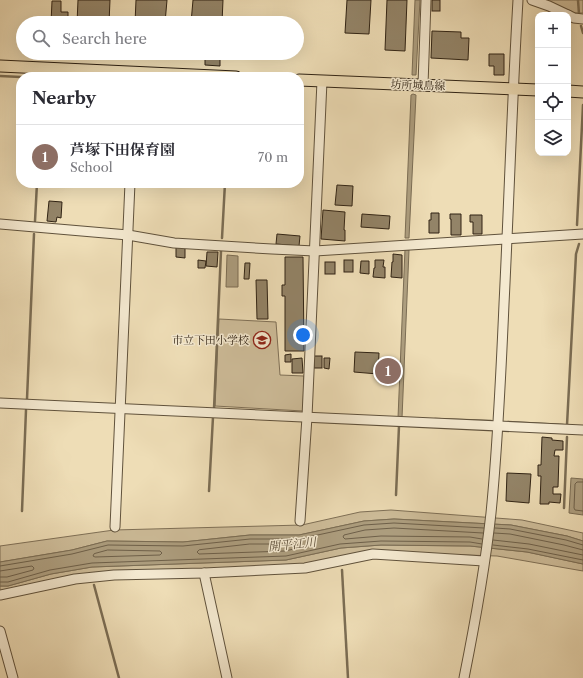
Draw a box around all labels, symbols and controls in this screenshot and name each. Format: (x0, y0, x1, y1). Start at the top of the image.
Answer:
map controls (535, 12, 571, 156)
button: + (535, 12, 571, 48)
search box (16, 16, 304, 60)
icon: search (30, 27, 52, 49)
text: Search here (62, 29, 147, 48)
button: − (535, 48, 571, 84)
street label: 坊所城島線 (390, 77, 446, 93)
button: locate (535, 84, 571, 120)
text: Nearby (32, 88, 96, 108)
button: layers (535, 120, 571, 156)
text: 芦塚下田保育園 (70, 140, 175, 159)
text: 1 (42, 149, 48, 165)
text: 70 m (258, 149, 288, 165)
text: School (70, 159, 113, 175)
your location (293, 325, 313, 345)
school or university icon: 市立下田小学校 (252, 330, 272, 350)
place label: 市立下田小学校 (172, 333, 249, 347)
pin: 1 (375, 356, 401, 386)
water label: 開平江川 (267, 534, 319, 554)

